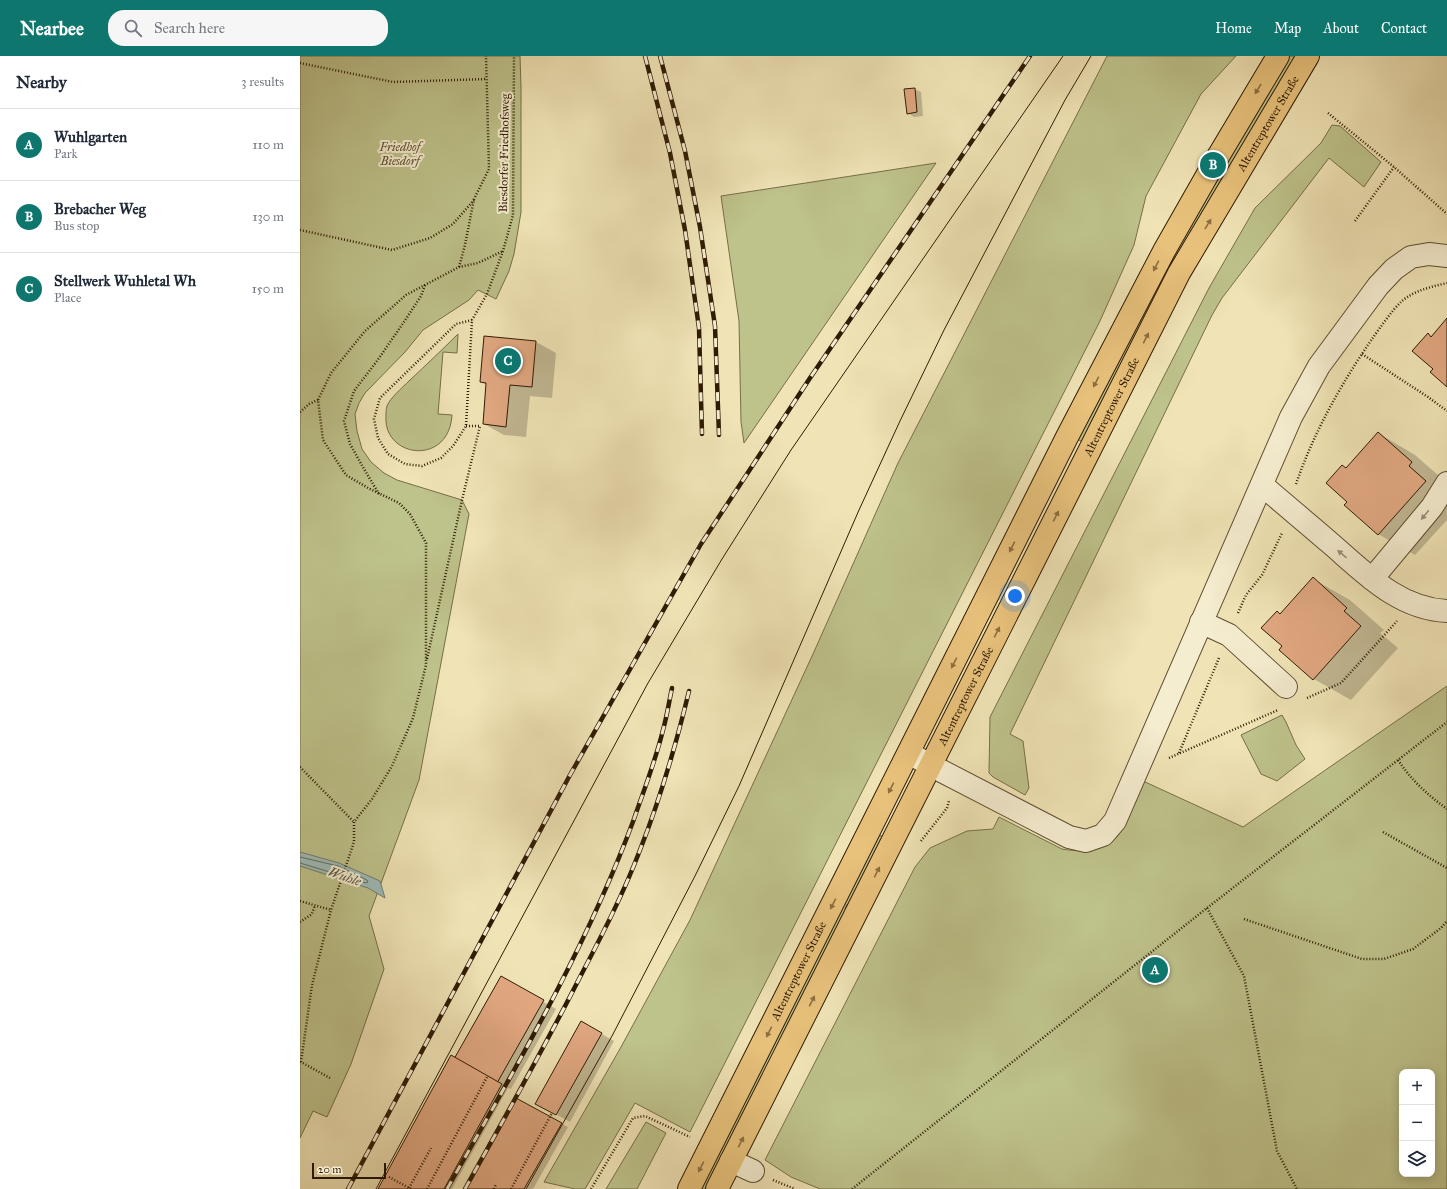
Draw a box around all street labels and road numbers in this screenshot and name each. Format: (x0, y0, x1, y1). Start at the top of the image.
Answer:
street label: Altentreptower Straße (1234, 73, 1302, 175)
street label: Biesdorfer Friedhofsweg (496, 93, 513, 213)
street label: Altentreptower Straße (1080, 355, 1142, 460)
street label: Altentreptower Straße (934, 644, 996, 749)
street label: Altentreptower Straße (767, 919, 829, 1024)

